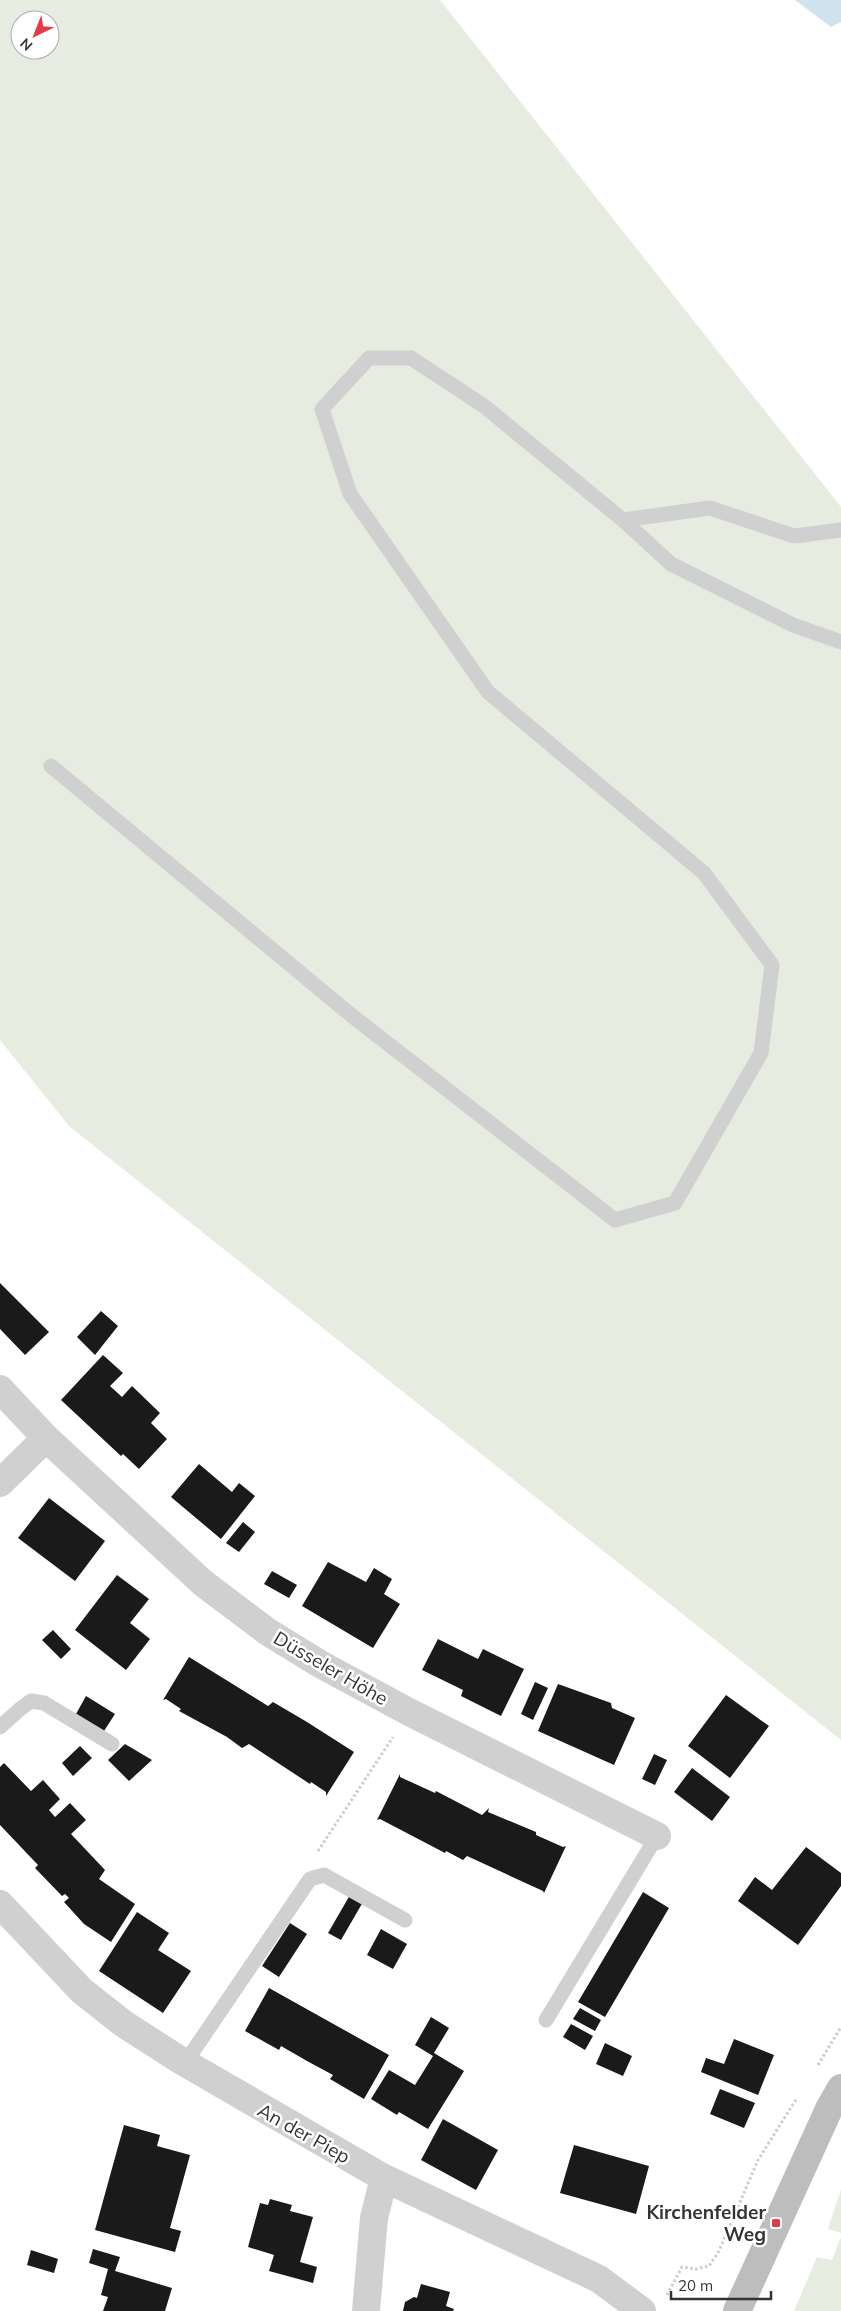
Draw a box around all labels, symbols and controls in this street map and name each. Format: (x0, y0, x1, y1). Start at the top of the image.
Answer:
north arrow (10, 10, 60, 60)
text: N (16, 34, 36, 55)
street label: Düsseler Höhe (270, 1626, 392, 1710)
street label: An der Piep (253, 2098, 355, 2168)
place label: Kirchenfelder Weg (646, 2200, 767, 2246)
marker: Kirchenfelder Weg (770, 2217, 782, 2229)
scale bar (671, 2268, 771, 2300)
text: 20 m (678, 2276, 713, 2295)

